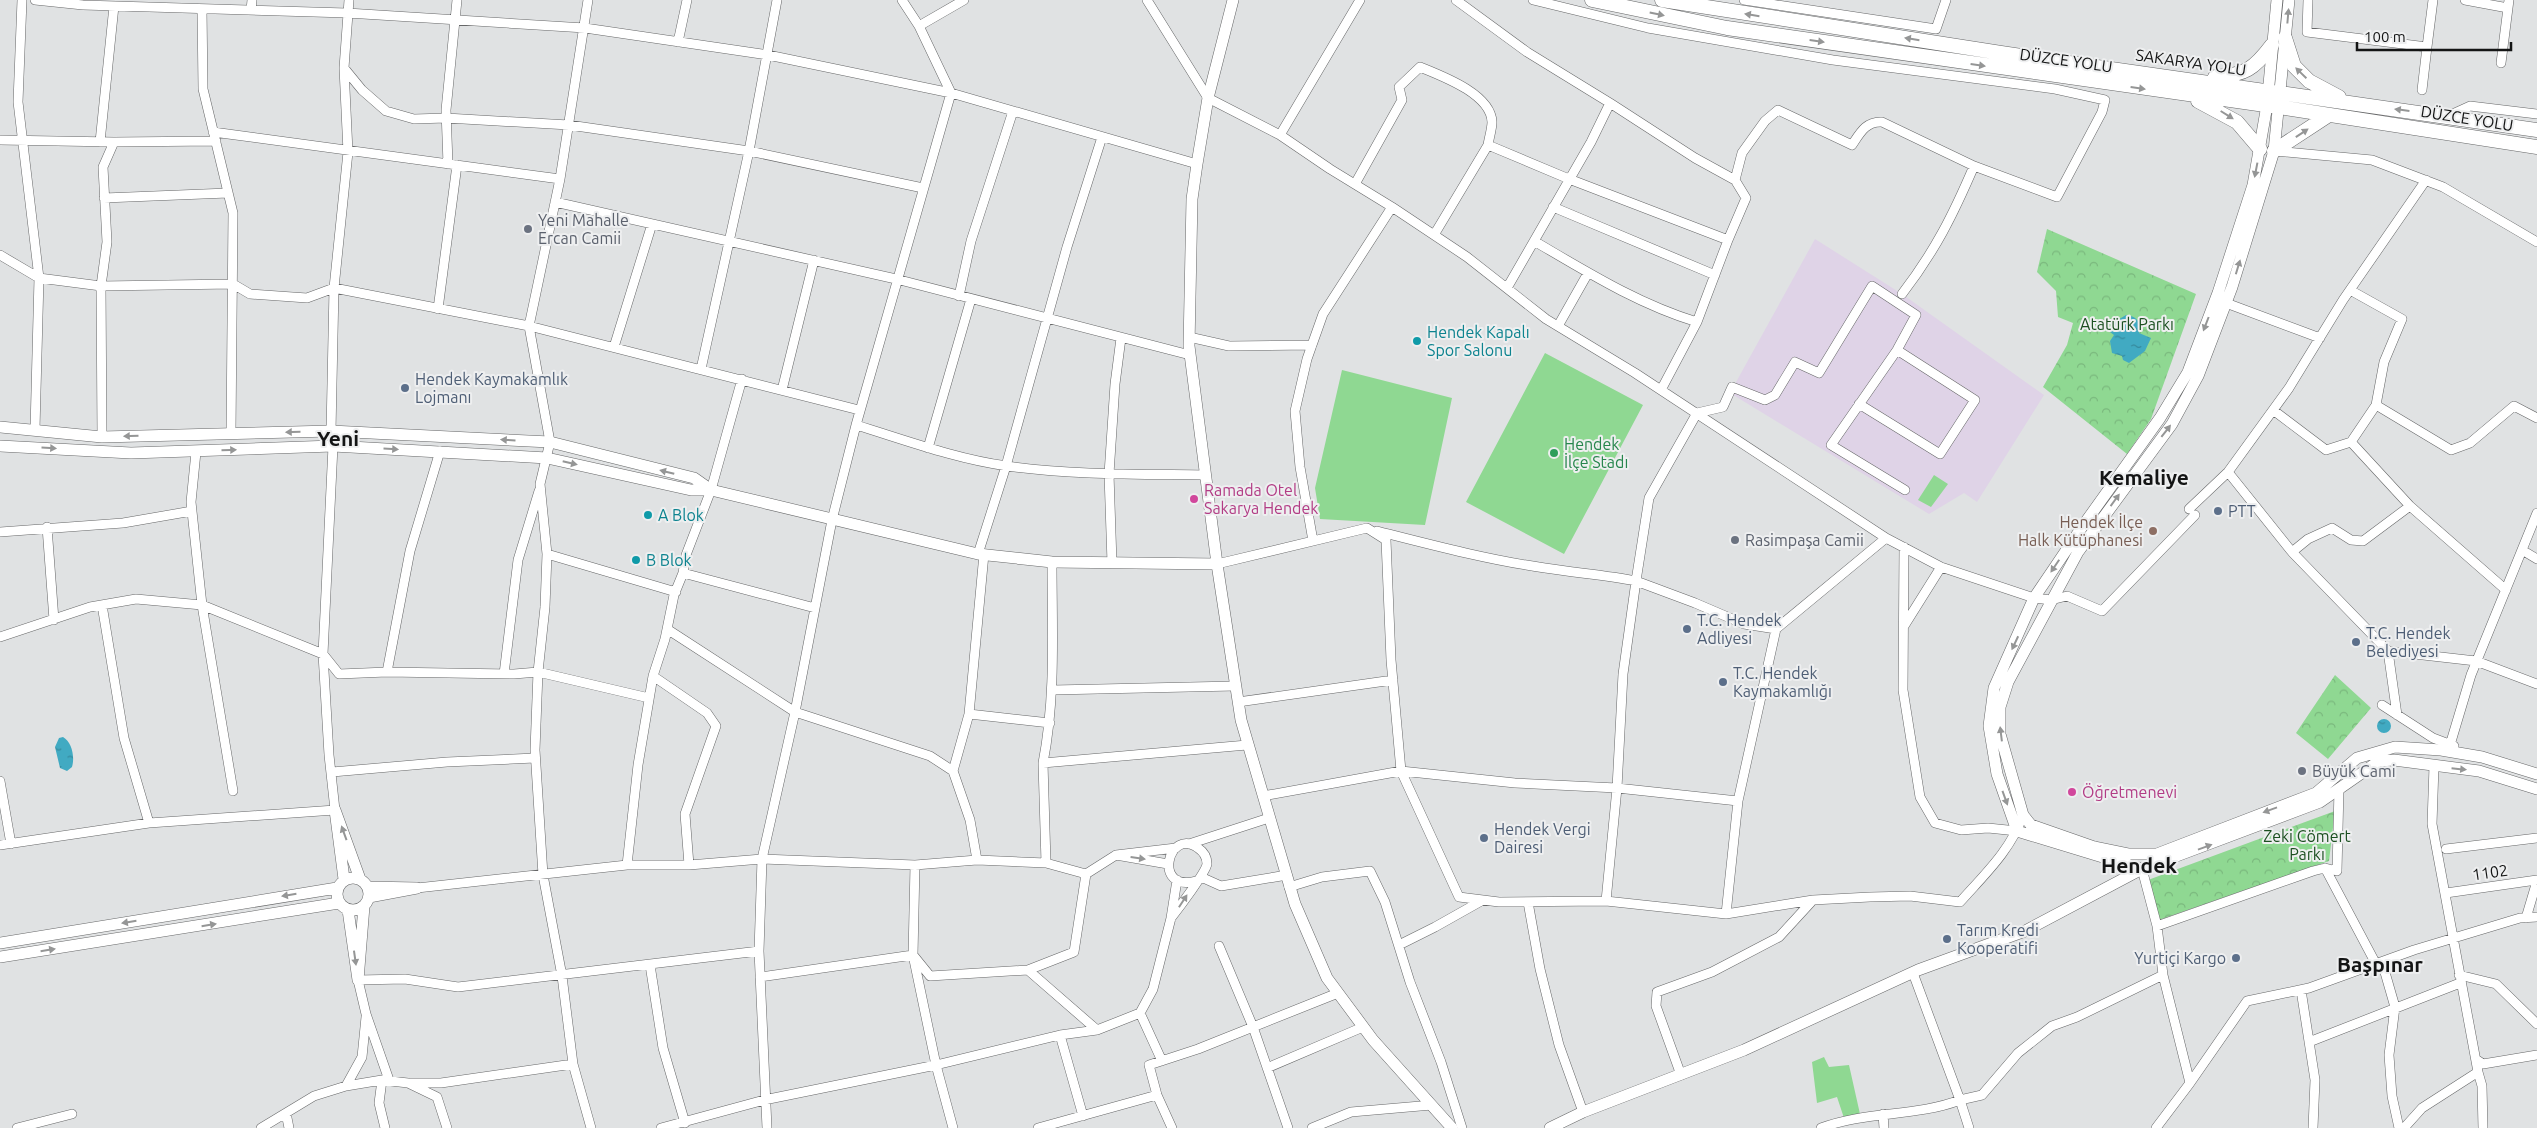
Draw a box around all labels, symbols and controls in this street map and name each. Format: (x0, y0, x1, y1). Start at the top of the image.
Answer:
one-way arrow (2284, 7, 2292, 23)
one-way arrow (1649, 10, 1665, 18)
one-way arrow (1743, 11, 1759, 19)
scale bar (2357, 20, 2511, 52)
text: 100 m (2364, 28, 2406, 45)
one-way arrow (1904, 35, 1920, 43)
one-way arrow (1809, 38, 1825, 46)
street label: DÜZCE YOLU (2018, 45, 2114, 75)
street label: SAKARYA YOLU (2134, 45, 2248, 79)
one-way arrow (1970, 61, 1986, 69)
one-way arrow (2296, 67, 2308, 79)
one-way arrow (2131, 84, 2147, 92)
street label: DÜZCE YOLU (2419, 102, 2515, 134)
one-way arrow (2394, 106, 2410, 114)
one-way arrow (2220, 111, 2233, 120)
one-way arrow (2295, 128, 2308, 138)
one-way arrow (2252, 162, 2260, 178)
place label: Yeni Mahalle Ercan Camii (538, 211, 629, 247)
marker: Yeni Mahalle Ercan Camii (522, 223, 534, 235)
one-way arrow (2235, 259, 2243, 274)
park label: Atatürk Parkı (2080, 315, 2174, 333)
one-way arrow (2202, 317, 2210, 332)
place label: Hendek Kapalı Spor Salonu (1427, 323, 1530, 359)
marker: Hendek Kapalı Spor Salonu (1411, 335, 1423, 347)
place label: Hendek Kaymakamlık Lojmanı (415, 370, 568, 406)
marker: Hendek Kaymakamlık Lojmanı (399, 382, 411, 394)
one-way arrow (2161, 425, 2172, 438)
district label: Yeni (317, 426, 359, 450)
one-way arrow (285, 428, 301, 436)
one-way arrow (122, 433, 138, 441)
one-way arrow (500, 435, 516, 443)
place label: Hendek İlçe Stadı (1564, 435, 1628, 471)
one-way arrow (41, 445, 57, 453)
one-way arrow (383, 445, 399, 453)
one-way arrow (221, 446, 237, 454)
marker: Hendek İlçe Stadı (1548, 447, 1560, 459)
one-way arrow (562, 459, 578, 467)
district label: Kemaliye (2099, 465, 2189, 489)
one-way arrow (659, 467, 674, 475)
place label: Ramada Otel Sakarya Hendek (1204, 481, 1318, 517)
marker: Ramada Otel Sakarya Hendek (1188, 493, 1200, 505)
one-way arrow (2110, 493, 2120, 507)
place label: PTT (2228, 502, 2256, 520)
marker: PTT (2212, 505, 2224, 517)
place label: A Blok (658, 506, 704, 524)
marker: A Blok (642, 509, 654, 521)
place label: Hendek İlçe Halk Kütüphanesi (2018, 513, 2143, 549)
marker: Hendek İlçe Halk Kütüphanesi (2147, 525, 2159, 537)
place label: Rasimpaşa Camii (1745, 531, 1864, 549)
marker: Rasimpaşa Camii (1729, 534, 1741, 546)
place label: B Blok (646, 551, 692, 569)
marker: B Blok (630, 554, 642, 566)
one-way arrow (2050, 560, 2060, 573)
place label: T.C. Hendek Adliyesi (1697, 611, 1782, 647)
marker: T.C. Hendek Adliyesi (1681, 623, 1693, 635)
place label: T.C. Hendek Belediyesi (2366, 624, 2451, 660)
one-way arrow (2011, 636, 2019, 650)
marker: T.C. Hendek Belediyesi (2350, 636, 2362, 648)
place label: T.C. Hendek Kaymakamlığı (1733, 664, 1832, 700)
marker: T.C. Hendek Kaymakamlığı (1717, 676, 1729, 688)
one-way arrow (1997, 726, 2005, 742)
place label: Büyük Cami (2312, 762, 2396, 780)
marker: Büyük Cami (2296, 765, 2308, 777)
one-way arrow (2452, 765, 2468, 773)
place label: Öğretmenevi (2082, 783, 2177, 801)
marker: Öğretmenevi (2066, 786, 2078, 798)
one-way arrow (2001, 791, 2009, 806)
one-way arrow (2262, 806, 2277, 814)
place label: Hendek Vergi Dairesi (1494, 820, 1591, 856)
one-way arrow (340, 825, 348, 840)
park label: Zeki Cömert Parkı (2263, 827, 2352, 863)
marker: Hendek Vergi Dairesi (1478, 832, 1490, 844)
one-way arrow (2198, 843, 2213, 851)
district label: Hendek (2101, 853, 2177, 877)
one-way arrow (1131, 854, 1147, 862)
street label: 1102 (2471, 861, 2509, 883)
one-way arrow (281, 892, 297, 900)
one-way arrow (1178, 895, 1187, 908)
one-way arrow (121, 918, 137, 926)
one-way arrow (201, 920, 217, 928)
place label: Tarım Kredi Kooperatifi (1957, 921, 2039, 957)
marker: Tarım Kredi Kooperatifi (1941, 933, 1953, 945)
one-way arrow (41, 945, 57, 953)
place label: Yurtiçi Kargo (2134, 949, 2226, 967)
one-way arrow (351, 950, 359, 966)
marker: Yurtiçi Kargo (2230, 952, 2242, 964)
district label: Başpınar (2337, 952, 2423, 976)

